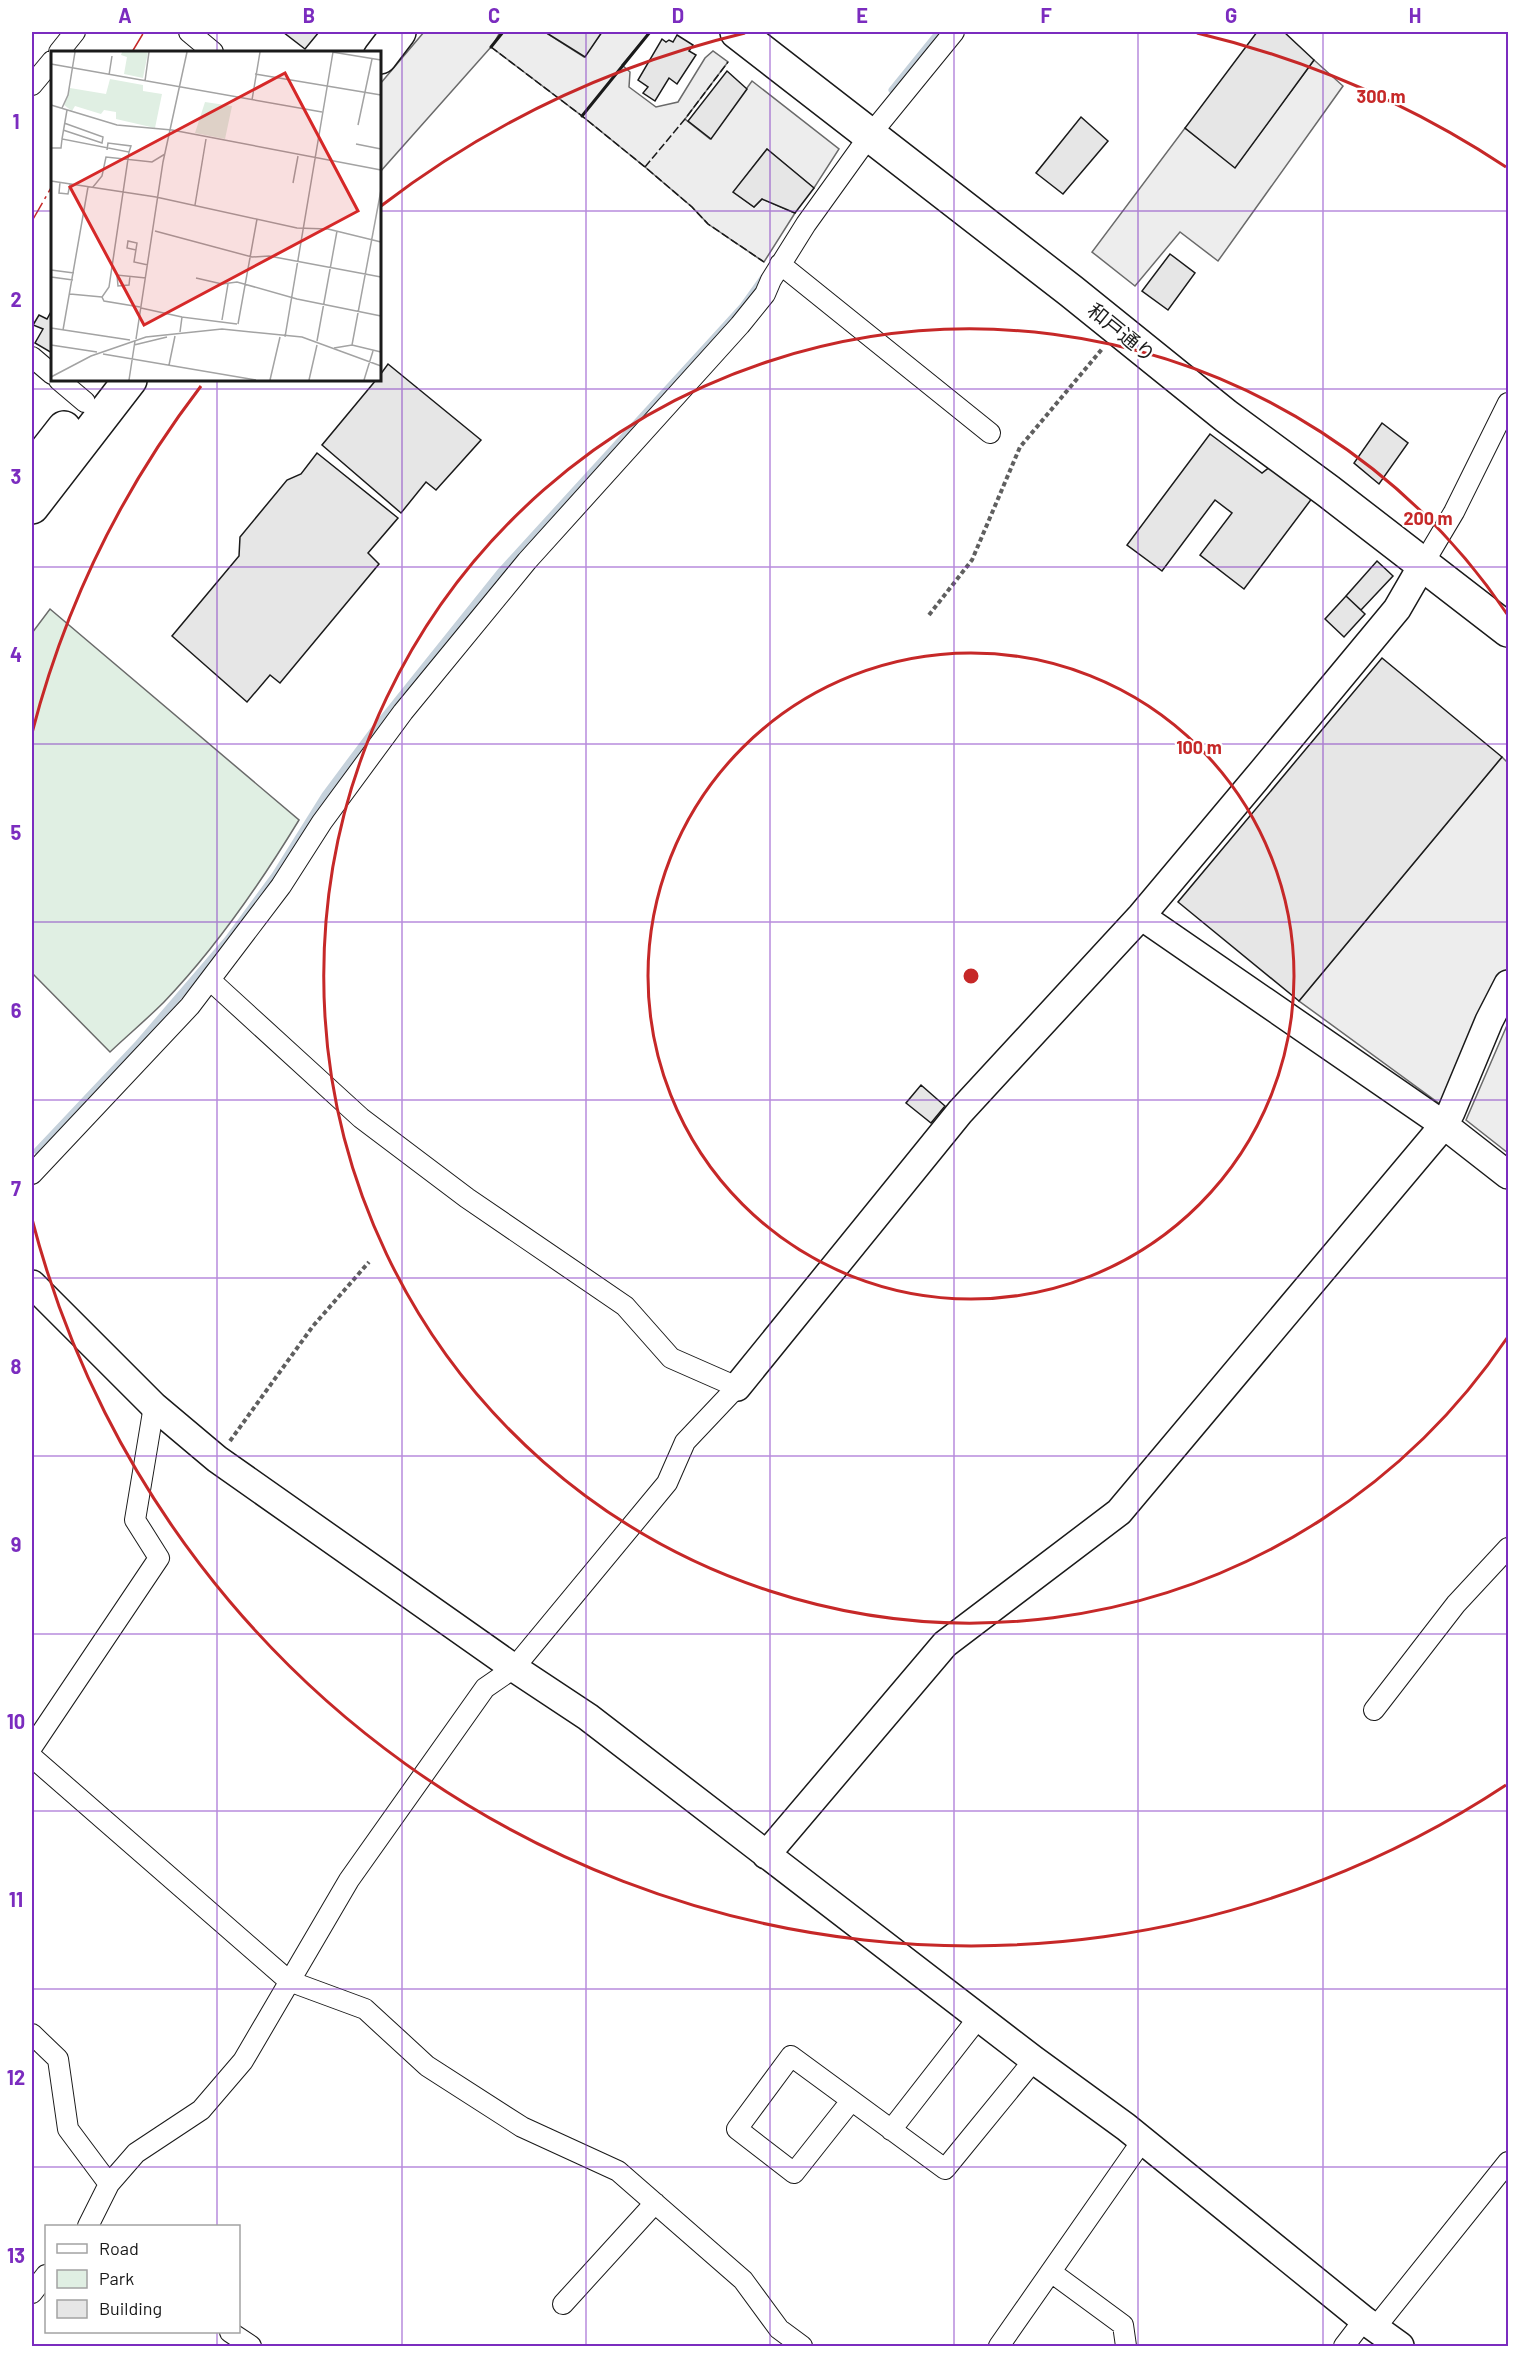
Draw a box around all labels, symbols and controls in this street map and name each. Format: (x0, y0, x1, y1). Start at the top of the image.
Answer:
text: A (118, 3, 132, 27)
text: B (303, 3, 315, 27)
text: C (488, 3, 500, 27)
text: D (672, 3, 684, 27)
text: E (856, 3, 868, 27)
text: F (1040, 3, 1052, 27)
text: G (1225, 3, 1237, 27)
text: H (1409, 3, 1421, 27)
inset map (51, 51, 381, 381)
text: 300 m (1357, 85, 1405, 107)
text: 1 (12, 109, 20, 133)
text: 2 (10, 287, 22, 311)
street label: 和戸通り (1083, 298, 1161, 366)
text: 3 (11, 464, 21, 488)
text: 200 m (1403, 507, 1453, 529)
text: 4 (10, 642, 22, 666)
text: 100 m (1176, 736, 1222, 758)
text: 5 (11, 820, 22, 844)
centre of rings (961, 966, 981, 986)
text: 6 (11, 998, 22, 1022)
text: 7 (11, 1176, 21, 1200)
text: 8 (11, 1354, 22, 1378)
text: 9 (11, 1532, 21, 1556)
text: 10 (7, 1709, 25, 1733)
text: 11 (9, 1887, 23, 1911)
text: 12 (7, 2065, 25, 2089)
legend (45, 2225, 240, 2333)
text: Road (99, 2237, 139, 2259)
text: 13 (7, 2243, 25, 2267)
text: Park (99, 2267, 134, 2289)
text: Building (99, 2297, 162, 2319)

